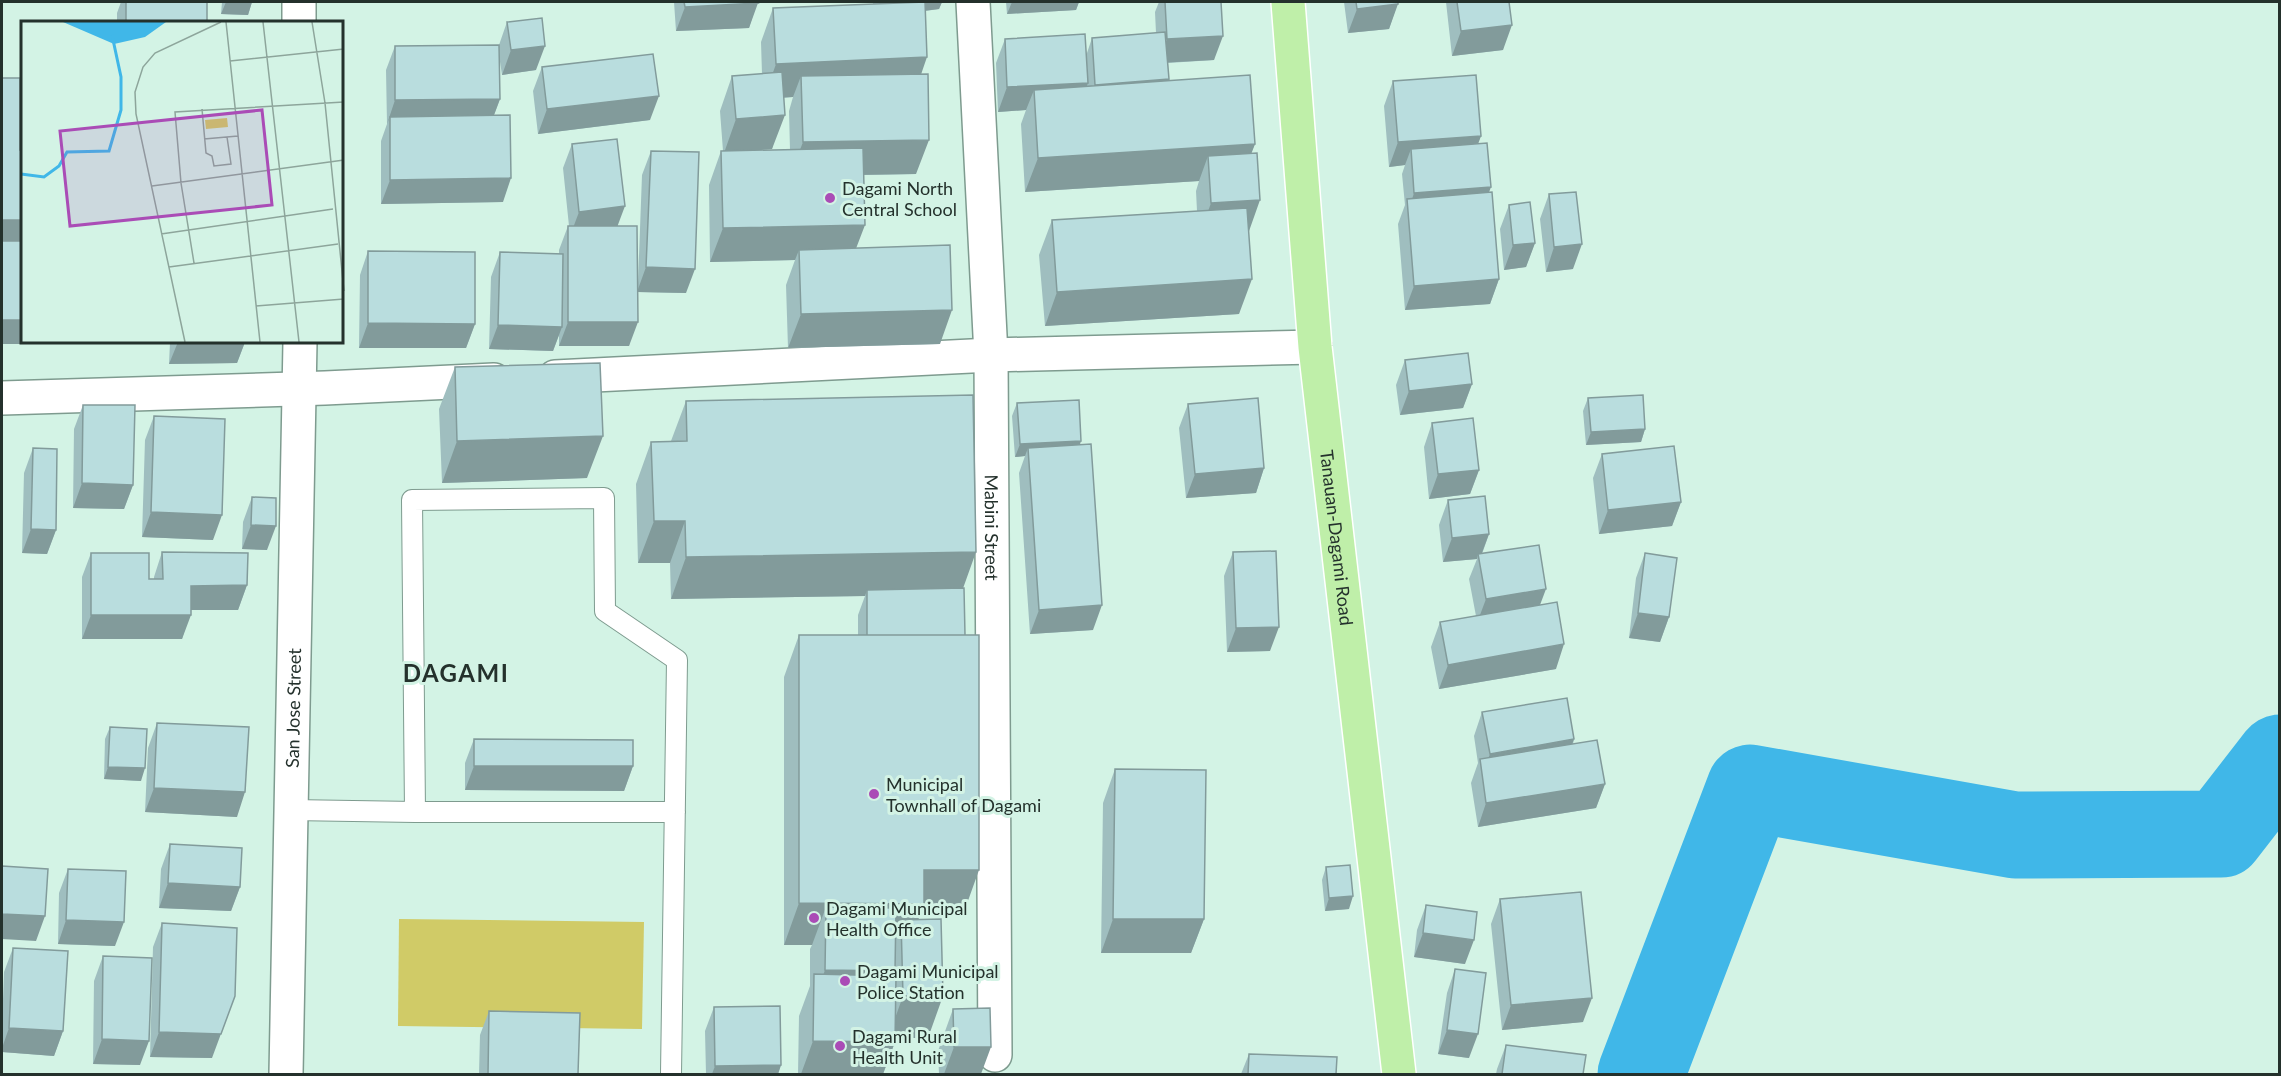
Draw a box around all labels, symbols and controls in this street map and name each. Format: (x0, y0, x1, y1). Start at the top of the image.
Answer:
inset map (21, 21, 344, 344)
place label: Dagami North Central School (842, 177, 957, 220)
marker: Dagami North Central School (823, 191, 837, 205)
street label: Tanauan-Dagami Road (1316, 449, 1358, 627)
street label: Mabini Street (981, 474, 1003, 581)
street label: San Jose Street (281, 648, 305, 768)
district label: DAGAMI (403, 658, 509, 687)
place label: Municipal Townhall of Dagami (886, 773, 1041, 816)
marker: Municipal Townhall of Dagami (867, 787, 881, 801)
place label: Dagami Municipal Health Office (826, 897, 968, 940)
marker: Dagami Municipal Health Office (807, 911, 821, 925)
place label: Dagami Municipal Police Station (857, 960, 999, 1003)
marker: Dagami Municipal Police Station (838, 974, 852, 988)
place label: Dagami Rural Health Unit (852, 1025, 957, 1068)
marker: Dagami Rural Health Unit (833, 1039, 847, 1053)

